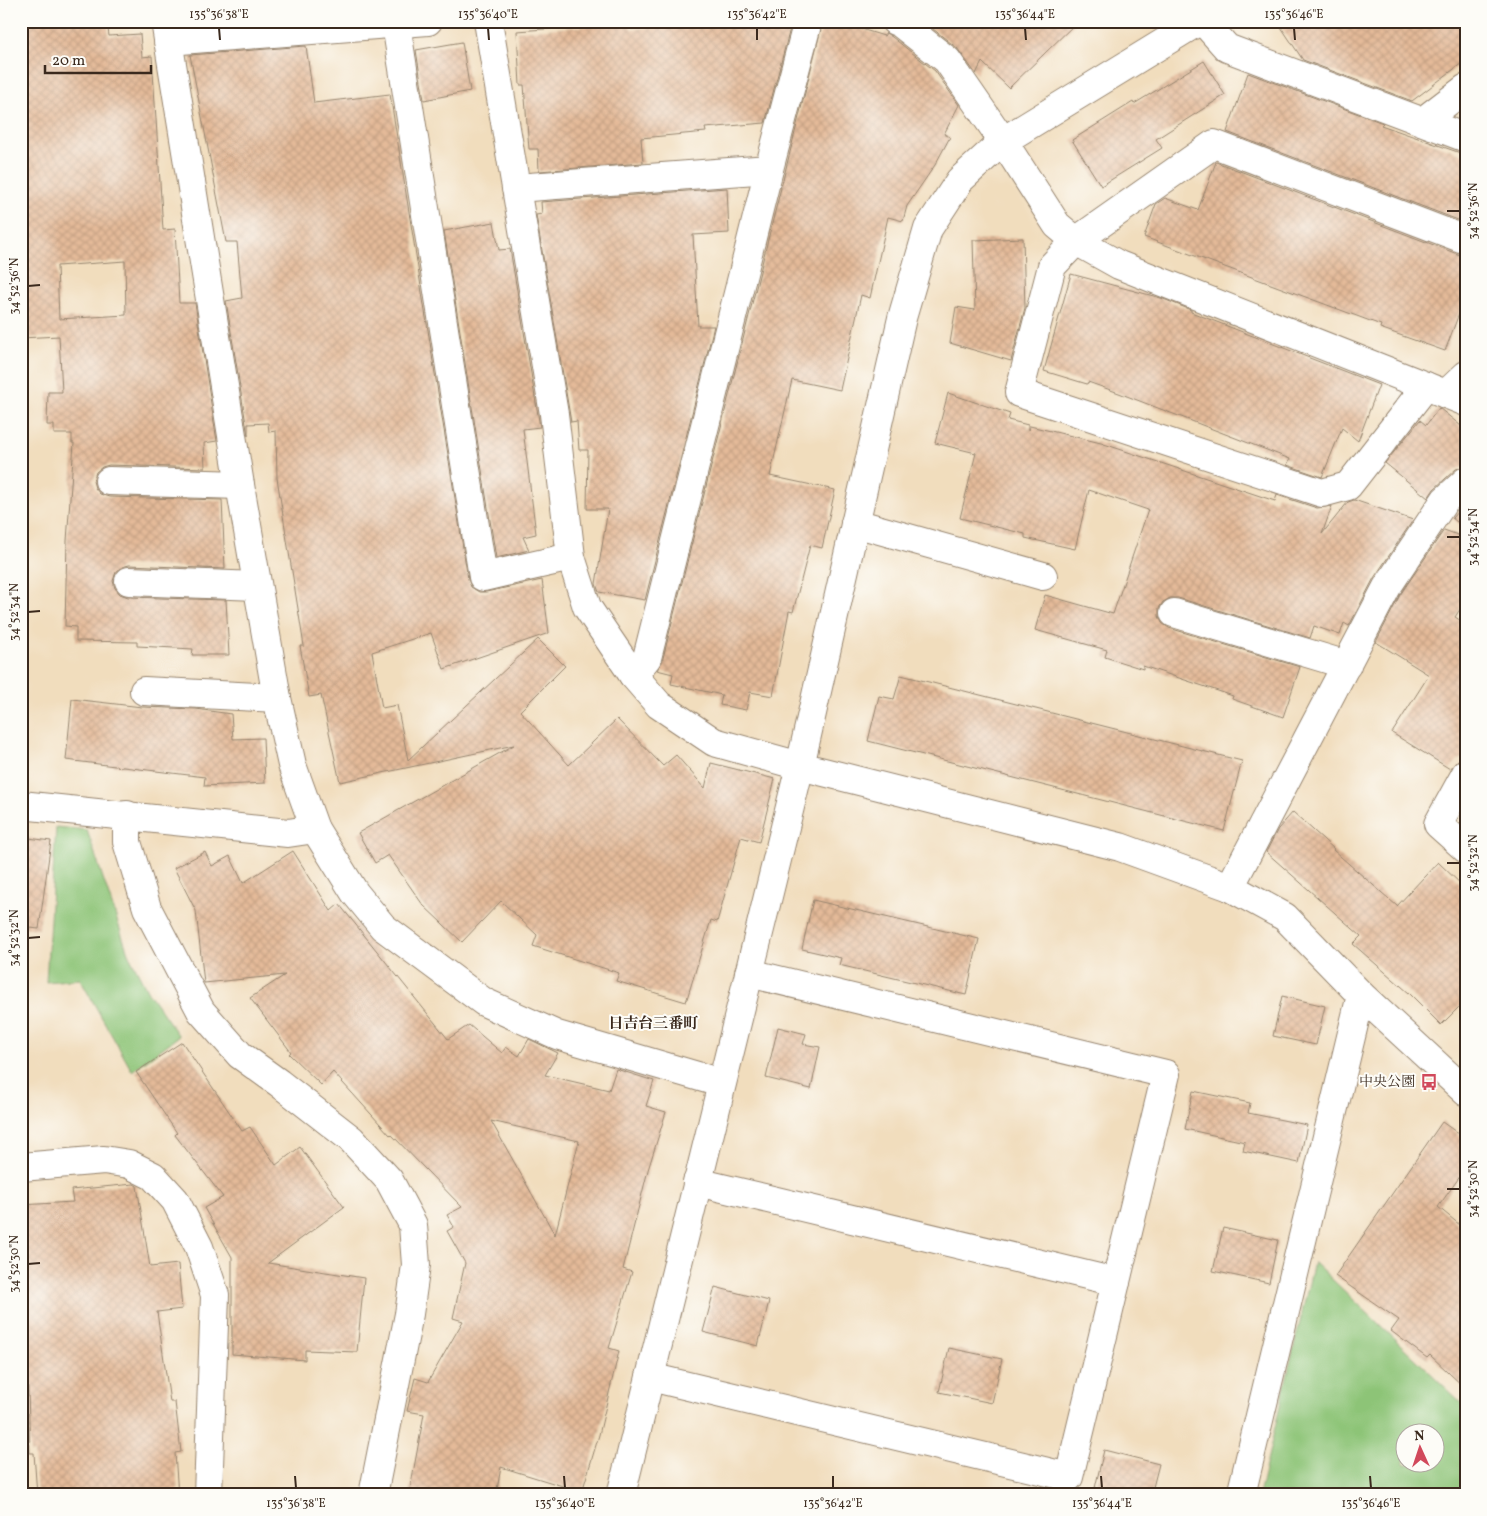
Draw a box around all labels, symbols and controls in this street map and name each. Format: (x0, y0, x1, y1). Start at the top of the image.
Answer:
text: 135°36'38"E (189, 7, 249, 23)
text: 135°36'40"E (458, 7, 518, 23)
text: 135°36'42"E (727, 7, 787, 23)
text: 135°36'44"E (995, 7, 1055, 23)
text: 135°36'46"E (1264, 7, 1324, 23)
scale bar (45, 42, 151, 74)
text: 20 m (52, 51, 85, 72)
text: 34°52'36"N (1466, 182, 1482, 240)
text: 34°52'36"N (7, 257, 23, 315)
text: 34°52'34"N (1466, 508, 1482, 566)
text: 34°52'34"N (7, 583, 23, 641)
text: 34°52'32"N (1466, 834, 1482, 892)
text: 34°52'32"N (7, 909, 23, 967)
district label: 日吉台三番町 (608, 1014, 698, 1035)
bus stop icon: 中央公園 (1419, 1072, 1439, 1092)
place label: 中央公園 (1359, 1073, 1415, 1092)
text: 34°52'30"N (1466, 1160, 1482, 1218)
text: 34°52'30"N (7, 1235, 23, 1293)
north arrow (1394, 1424, 1444, 1474)
text: N (1414, 1427, 1425, 1446)
text: 135°36'38"E (266, 1496, 326, 1512)
text: 135°36'40"E (535, 1496, 595, 1512)
text: 135°36'42"E (803, 1496, 863, 1512)
text: 135°36'44"E (1072, 1496, 1132, 1512)
text: 135°36'46"E (1341, 1496, 1401, 1512)

